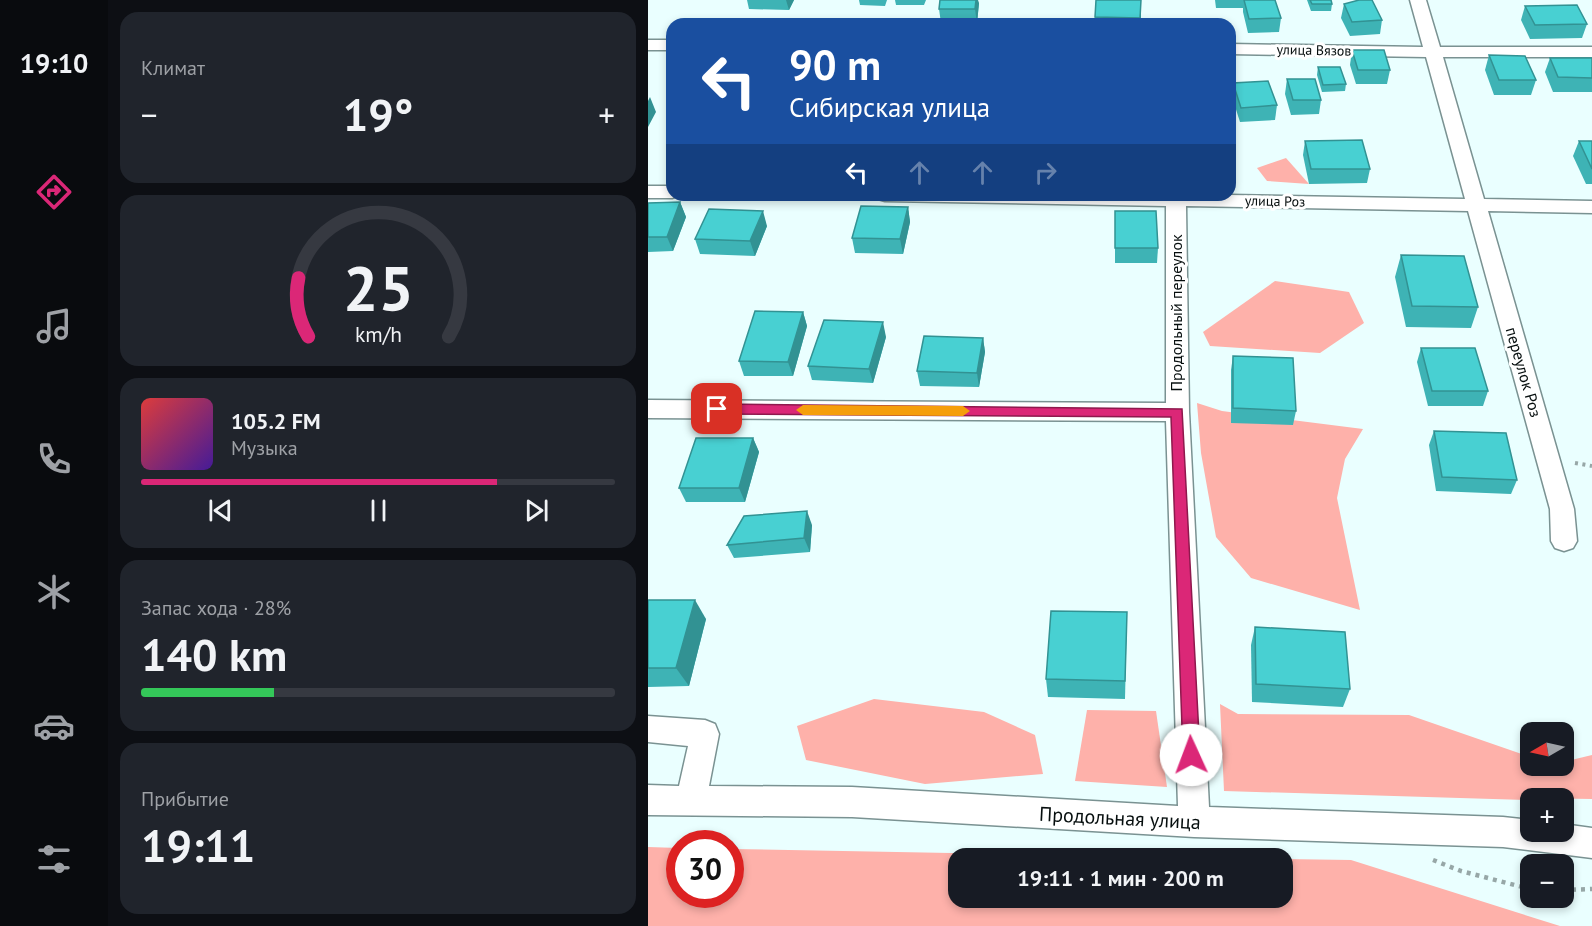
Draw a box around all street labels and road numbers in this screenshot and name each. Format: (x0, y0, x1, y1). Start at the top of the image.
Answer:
street label: улица Вязов (1276, 40, 1352, 60)
street label: улица Роз (1245, 191, 1305, 211)
street label: Продольный переулок (1166, 234, 1186, 392)
street label: переулок Роз (1502, 325, 1546, 419)
street label: Продольная улица (1039, 801, 1201, 835)

